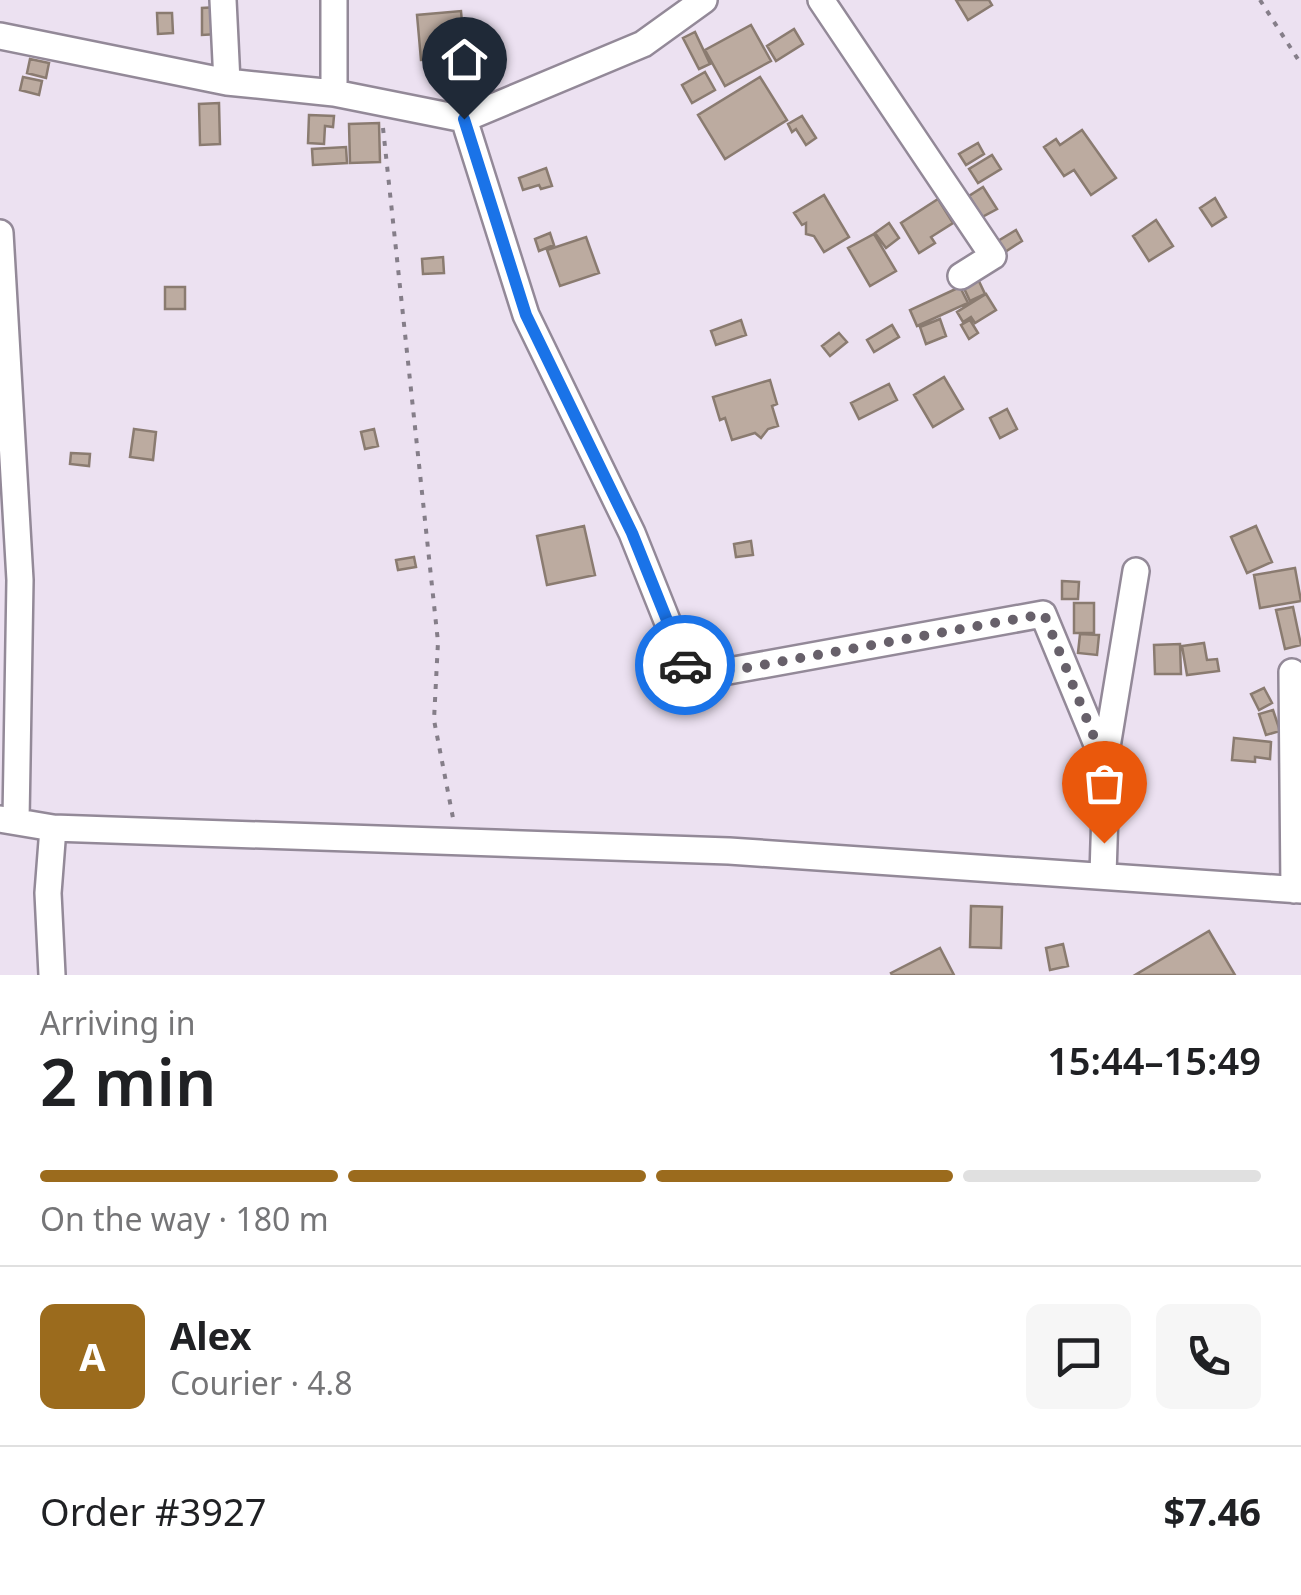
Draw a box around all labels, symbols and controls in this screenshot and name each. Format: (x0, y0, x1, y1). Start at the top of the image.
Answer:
pin (422, 17, 507, 120)
icon: home (437, 32, 492, 87)
courier (635, 615, 735, 715)
icon: car (658, 638, 713, 693)
pin (1062, 741, 1147, 844)
icon: bag (1077, 756, 1132, 811)
text: Arriving in (40, 1001, 195, 1044)
text: 15:44–15:49 (1047, 1034, 1261, 1086)
text: 2 min (40, 1037, 216, 1125)
text: On the way · 180 m (40, 1197, 329, 1240)
button: chat (1026, 1304, 1131, 1409)
button: phone (1156, 1304, 1261, 1409)
text: Alex (170, 1309, 252, 1361)
text: A (79, 1330, 106, 1382)
text: Courier · 4.8 (170, 1361, 353, 1404)
text: Order #3927 (40, 1485, 266, 1537)
text: $7.46 (1163, 1485, 1261, 1537)

